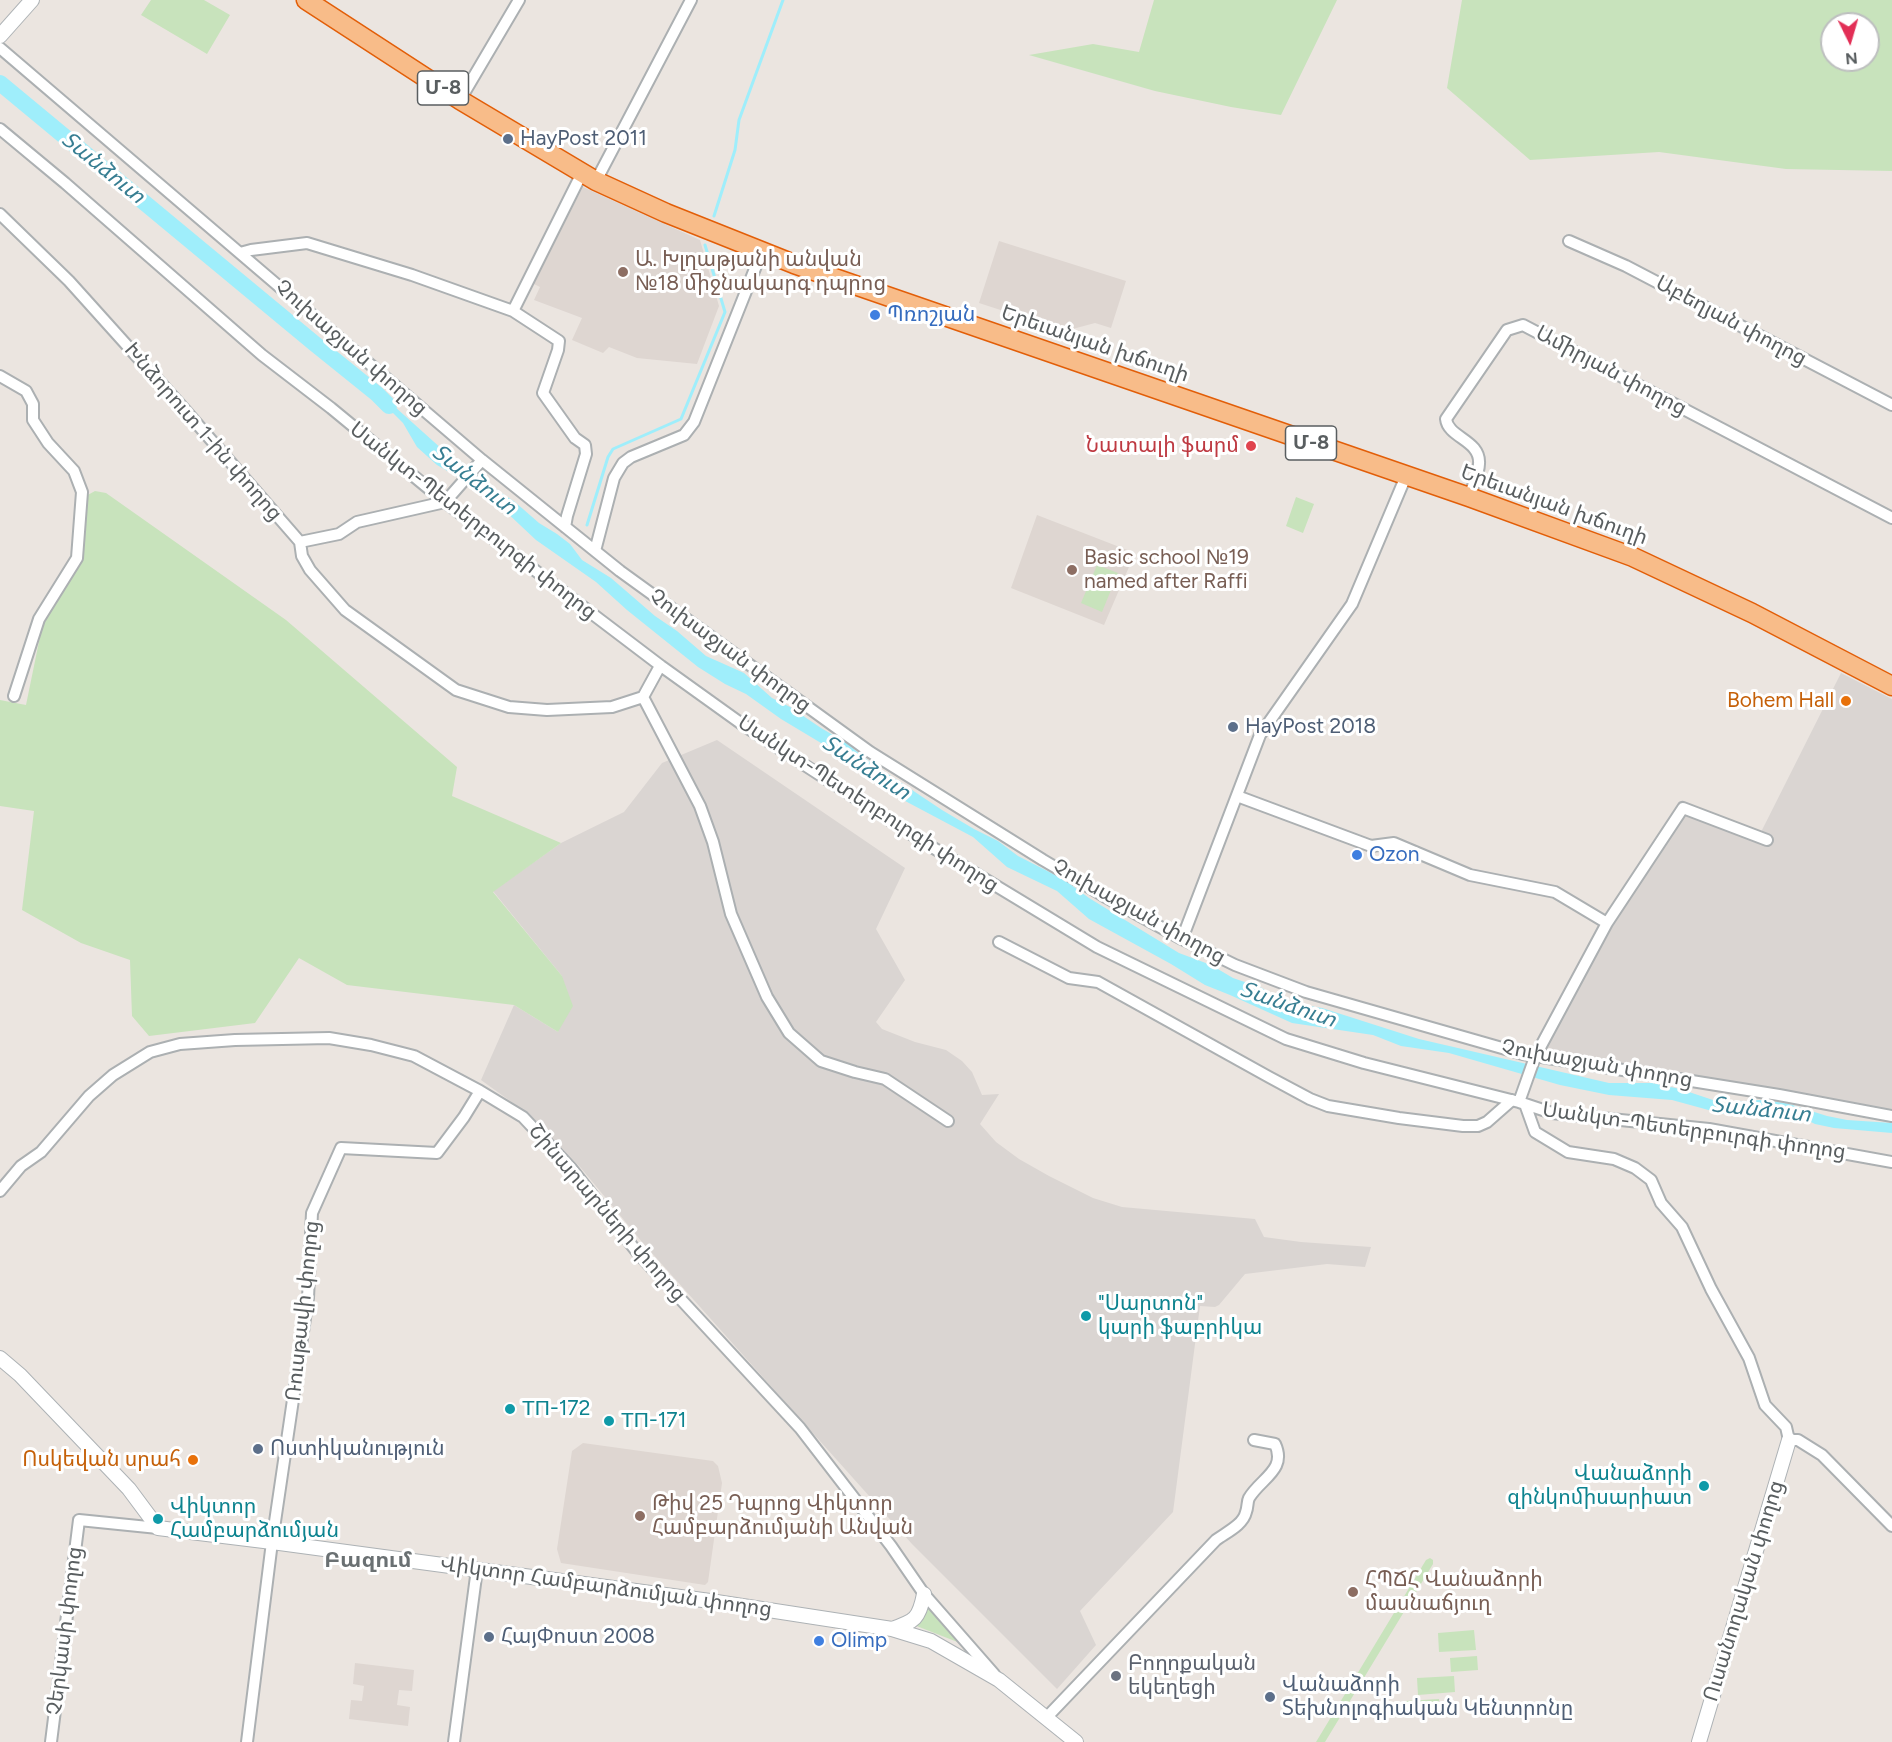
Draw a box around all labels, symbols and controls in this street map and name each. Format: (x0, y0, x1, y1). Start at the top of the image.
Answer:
north arrow (1820, 12, 1880, 72)
text: N (1844, 48, 1858, 68)
road number: Մ-8 (418, 71, 468, 105)
water label: Տանձուտ (56, 126, 150, 210)
place label: HayPost 2011 (520, 126, 647, 152)
marker: HayPost 2011 (501, 132, 515, 146)
place label: Ա. Խլղաթյանի անվան №18 միջնակարգ դպրոց (635, 247, 886, 297)
marker: Ա. Խլղաթյանի անվան №18 միջնակարգ դպրոց (616, 265, 630, 279)
street label: Աբեղյան փողոց (1651, 271, 1811, 371)
street label: Չուխաջյան փողոց (270, 275, 432, 421)
street label: Երեւանյան խճուղի (998, 300, 1192, 388)
place label: Պռոշյան (887, 302, 975, 328)
marker: Պռոշյան (868, 308, 882, 322)
street label: Ամիրյան փողոց (1531, 321, 1691, 421)
street label: Խնձորուտ 1-ին փողոց (119, 338, 287, 526)
street label: Սանկտ-Պետերբուրգի փողոց (345, 417, 601, 625)
road number: Մ-8 (1286, 426, 1336, 460)
place label: Նատալի ֆարմ (1086, 433, 1239, 459)
water label: Տանձուտ (427, 439, 521, 521)
marker: Նատալի ֆարմ (1244, 439, 1258, 453)
street label: Երեւանյան խճուղի (1457, 459, 1651, 551)
place label: Basic school №19 named after Raffi (1084, 545, 1249, 595)
marker: Basic school №19 named after Raffi (1065, 563, 1079, 577)
street label: Չուխաջյան փողոց (644, 584, 816, 718)
place label: Bohem Hall (1727, 688, 1834, 714)
marker: Bohem Hall (1839, 694, 1853, 708)
street label: Սանկտ-Պետերբուրգի փողոց (733, 710, 1003, 898)
place label: HayPost 2018 (1245, 714, 1376, 740)
marker: HayPost 2018 (1226, 720, 1240, 734)
water label: Տանձուտ (817, 730, 915, 806)
place label: Ozon (1369, 842, 1420, 868)
marker: Ozon (1350, 848, 1364, 862)
street label: Չուխաջյան փողոց (1048, 854, 1230, 970)
water label: Տանձուտ (1237, 976, 1339, 1034)
street label: Չուխաջյան փողոց (1499, 1035, 1695, 1093)
water label: Տանձուտ (1710, 1092, 1812, 1128)
street label: Սանկտ-Պետերբուրգի փողոց (1541, 1097, 1847, 1165)
street label: Շինարարների փողոց (523, 1119, 691, 1307)
street label: Ռուսթավի փողոց (281, 1219, 325, 1403)
place label: "Սարտոն" կարի ֆաբրիկա (1098, 1291, 1262, 1341)
marker: "Սարտոն" կարի ֆաբրիկա (1079, 1309, 1093, 1323)
place label: ТП-172 (522, 1396, 590, 1422)
marker: ТП-172 (503, 1402, 517, 1416)
place label: ТП-171 (621, 1408, 686, 1434)
marker: ТП-171 (602, 1414, 616, 1428)
place label: Ոստիկանություն (270, 1436, 444, 1462)
marker: Ոստիկանություն (251, 1442, 265, 1456)
place label: Ոսկեվան սրահ (22, 1447, 181, 1473)
marker: Ոսկեվան սրահ (186, 1453, 200, 1467)
place label: Վանաձորի զինկոմիսարիատ (1507, 1461, 1692, 1511)
street label: Ուսանողական փողոց (1698, 1477, 1790, 1705)
marker: Վանաձորի զինկոմիսարիատ (1697, 1479, 1711, 1493)
place label: Թիվ 25 Դպրոց Վիկտոր Համբարձումյանի Անվան (652, 1491, 913, 1541)
place label: Վիկտոր Համբարձումյան (170, 1494, 339, 1544)
marker: Թիվ 25 Դպրոց Վիկտոր Համբարձումյանի Անվան (633, 1509, 647, 1523)
marker: Վիկտոր Համբարձումյան (151, 1512, 165, 1526)
street label: Չերկասի փողոց (42, 1545, 88, 1717)
district label: Բազում (324, 1548, 412, 1574)
street label: Վիկտոր Համբարձումյան փողոց (438, 1551, 774, 1623)
place label: ՀՊՃՀ Վանաձորի մասնաճյուղ (1365, 1567, 1543, 1617)
marker: ՀՊՃՀ Վանաձորի մասնաճյուղ (1346, 1585, 1360, 1599)
place label: ՀայՓոստ 2008 (501, 1624, 655, 1650)
place label: Olimp (831, 1628, 887, 1654)
marker: ՀայՓոստ 2008 (482, 1630, 496, 1644)
marker: Olimp (812, 1634, 826, 1648)
place label: Բողոքական եկեղեցի (1128, 1651, 1256, 1701)
marker: Բողոքական եկեղեցի (1109, 1669, 1123, 1683)
place label: Վանաձորի Տեխնոլոգիական Կենտրոնը (1282, 1672, 1573, 1722)
marker: Վանաձորի Տեխնոլոգիական Կենտրոնը (1263, 1690, 1277, 1704)

